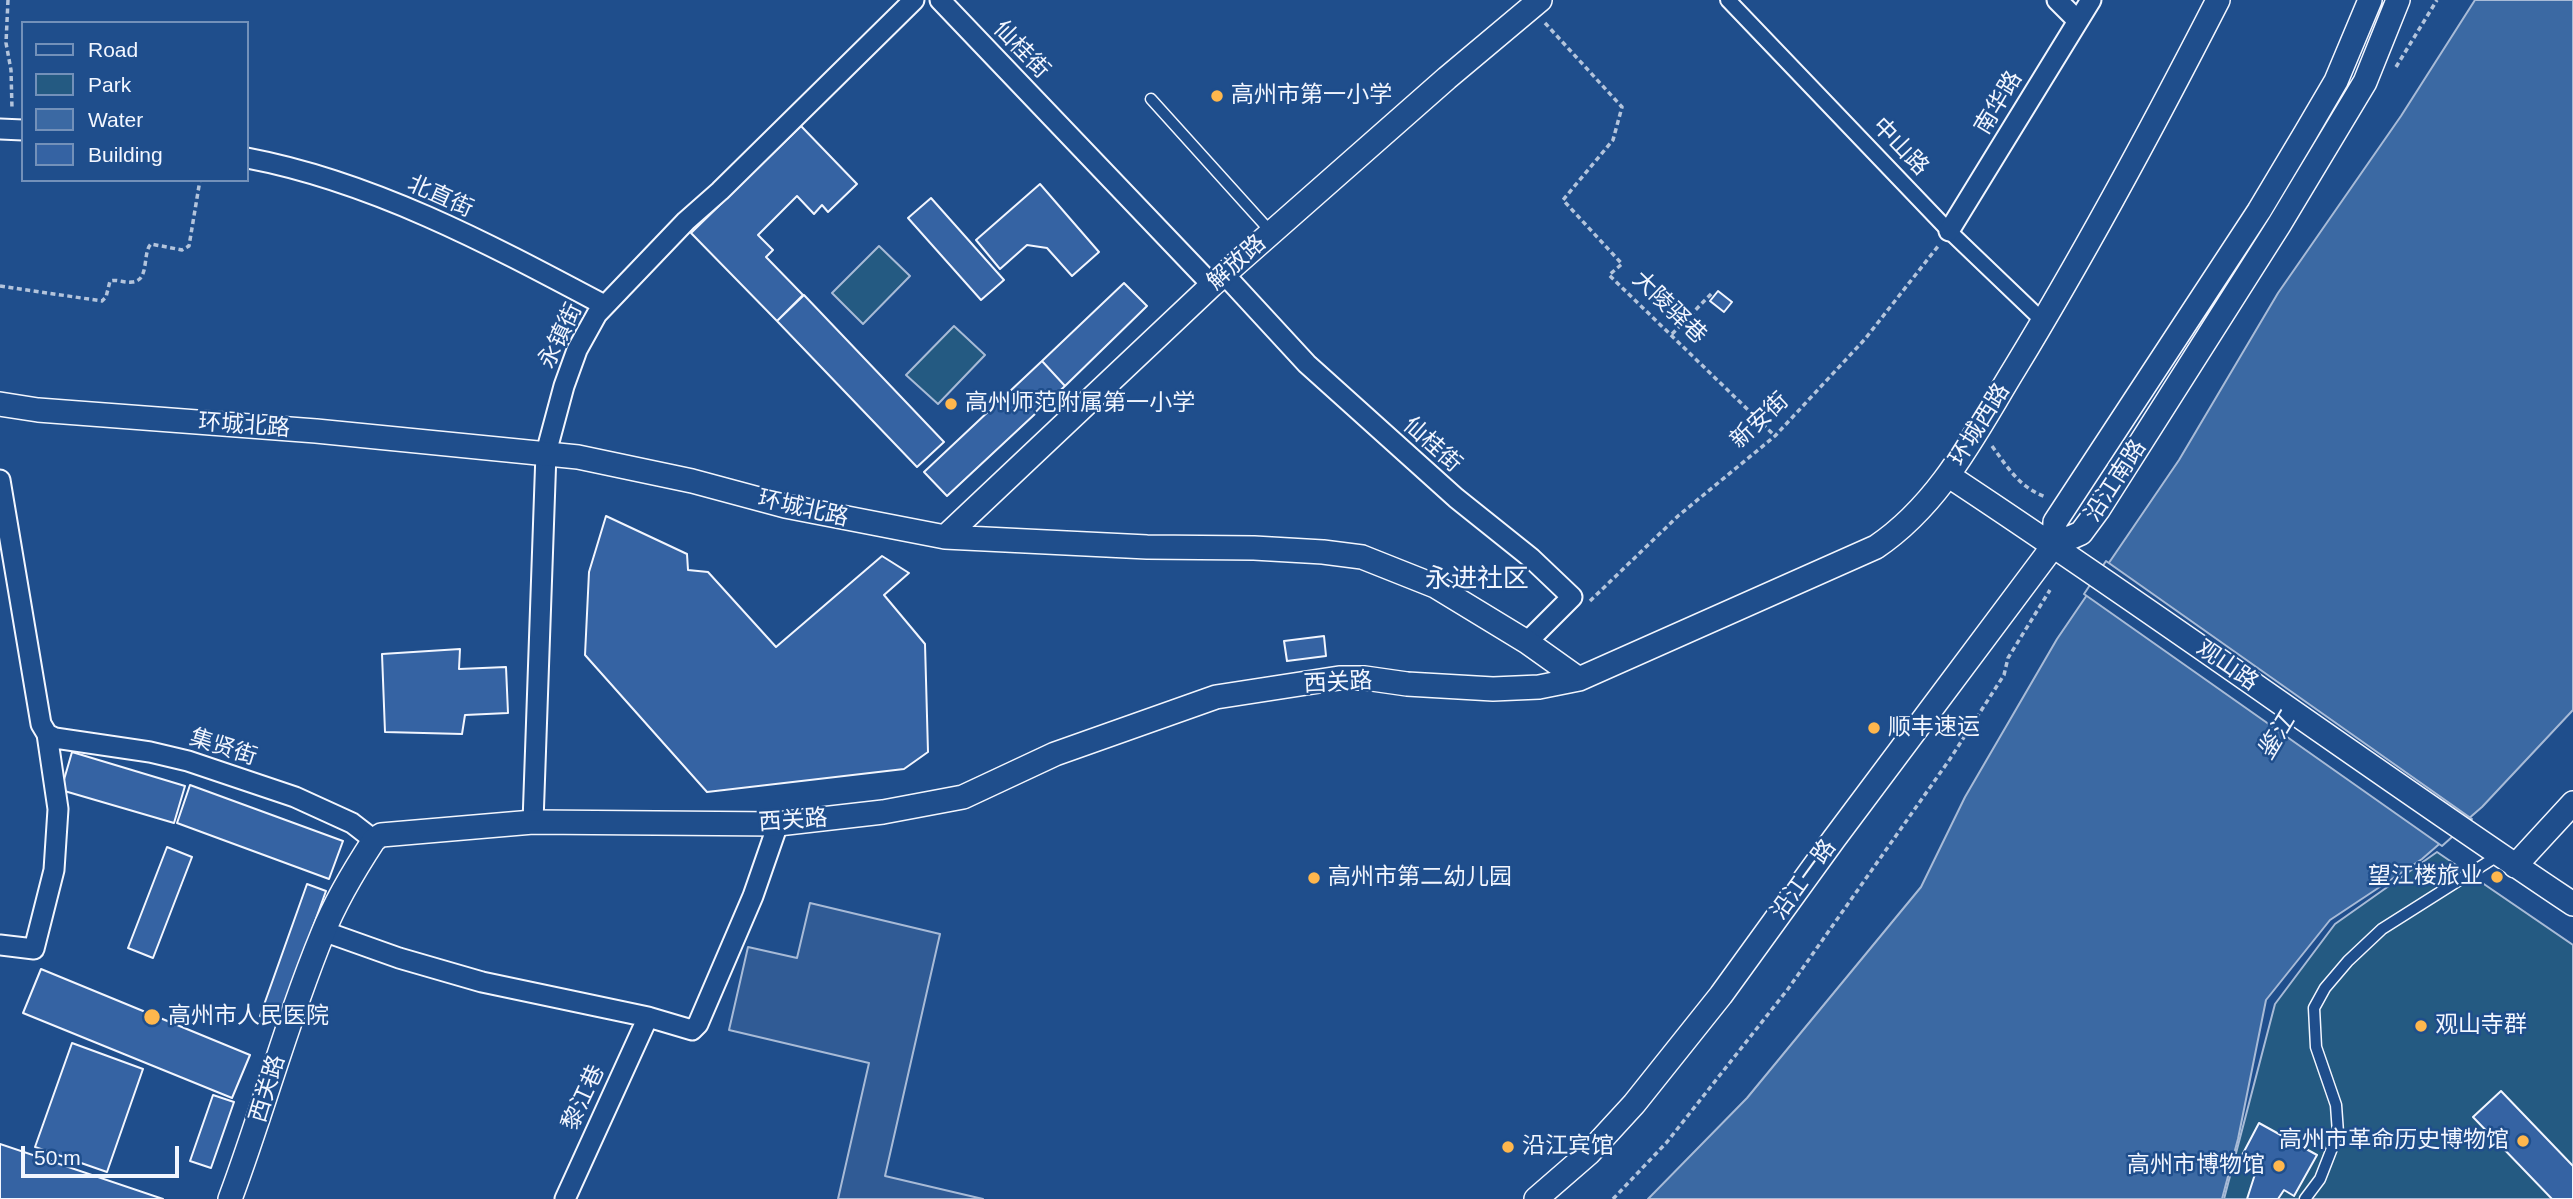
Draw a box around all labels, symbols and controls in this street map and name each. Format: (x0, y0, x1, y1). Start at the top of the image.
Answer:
street label: 仙桂街 (987, 16, 1055, 84)
legend (21, 21, 248, 182)
text: Road (88, 38, 138, 61)
street label: 南华路 (1969, 66, 2029, 140)
text: Park (88, 73, 131, 96)
place label: 高州市第一小学 (1231, 82, 1392, 110)
marker: 高州市第一小学 (1209, 88, 1225, 104)
text: Water (88, 108, 143, 131)
street label: 中山路 (1866, 113, 1934, 181)
text: Building (88, 143, 163, 166)
street label: 北直街 (403, 170, 477, 224)
street label: 解放路 (1202, 230, 1272, 296)
street label: 大陵驿巷 (1626, 266, 1712, 350)
street label: 永镇街 (533, 299, 589, 373)
street label: 环城西路 (1944, 379, 2016, 471)
street label: 新安街 (1725, 387, 1795, 455)
place label: 高州师范附属第一小学 (965, 390, 1195, 418)
marker: 高州师范附属第一小学 (943, 396, 959, 412)
street label: 环城北路 (197, 409, 291, 443)
street label: 仙桂街 (1397, 412, 1467, 478)
street label: 沿江南路 (2079, 435, 2153, 527)
street label: 环城北路 (755, 485, 851, 533)
district label: 永进社区 (1425, 564, 1529, 596)
street label: 观山路 (2191, 635, 2263, 697)
street label: 西关路 (1303, 667, 1373, 699)
water label: 鉴江 (2252, 709, 2302, 765)
place label: 顺丰速运 (1888, 714, 1980, 742)
marker: 顺丰速运 (1866, 720, 1882, 736)
street label: 集贤街 (186, 724, 260, 772)
street label: 西关路 (758, 805, 828, 837)
street label: 沿江一路 (1766, 835, 1842, 925)
place label: 望江楼旅业 (2368, 863, 2483, 891)
place label: 高州市第二幼儿园 (1328, 864, 1512, 892)
marker: 望江楼旅业 (2489, 869, 2505, 885)
marker: 高州市第二幼儿园 (1306, 870, 1322, 886)
place label: 高州市人民医院 (168, 1003, 329, 1031)
marker: 高州市人民医院 (142, 1007, 162, 1027)
place label: 观山寺群 (2435, 1012, 2527, 1040)
marker: 观山寺群 (2413, 1018, 2429, 1034)
street label: 西关路 (245, 1052, 291, 1126)
street label: 黎江巷 (557, 1061, 611, 1135)
place label: 高州市革命历史博物馆 (2279, 1127, 2509, 1155)
scale bar (24, 1132, 182, 1176)
place label: 沿江宾馆 (1522, 1133, 1614, 1161)
marker: 高州市革命历史博物馆 (2515, 1133, 2531, 1149)
marker: 沿江宾馆 (1500, 1139, 1516, 1155)
text: 50 m (34, 1146, 81, 1169)
place label: 高州市博物馆 (2127, 1152, 2265, 1180)
marker: 高州市博物馆 (2271, 1158, 2287, 1174)

